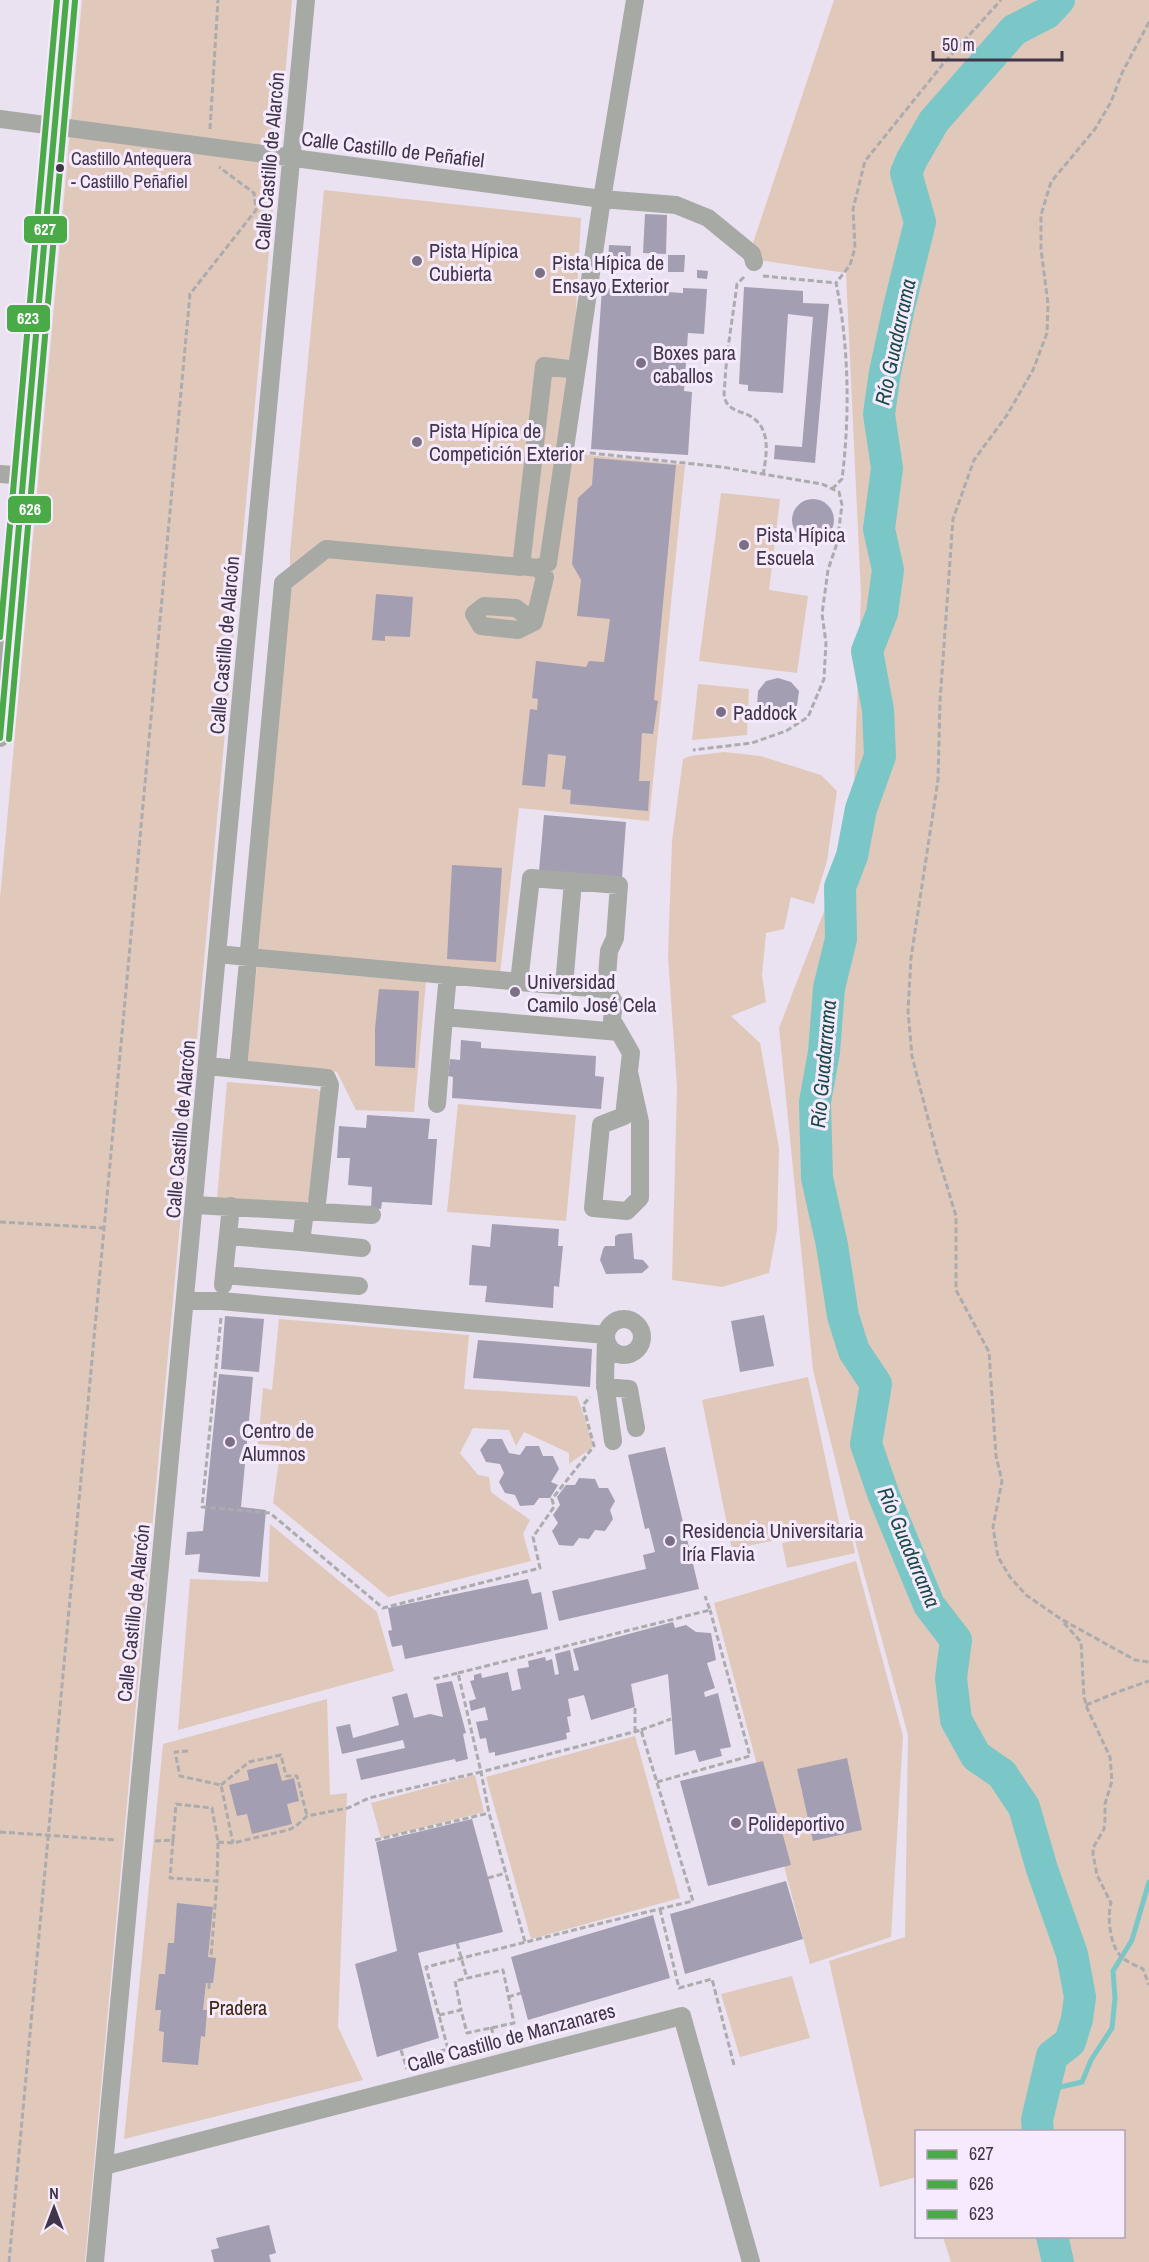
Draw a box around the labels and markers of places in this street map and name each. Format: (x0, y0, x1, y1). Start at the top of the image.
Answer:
place label: Castillo Antequera - Castillo Peñafiel (71, 146, 192, 194)
marker: Castillo Antequera - Castillo Peñafiel (54, 162, 66, 174)
place label: Pista Hípica Cubierta (429, 237, 518, 287)
place label: Pista Hípica de Ensayo Exterior (552, 249, 669, 299)
marker: Pista Hípica Cubierta (410, 254, 424, 268)
marker: Pista Hípica de Ensayo Exterior (533, 266, 547, 280)
place label: Boxes para caballos (653, 339, 736, 389)
marker: Boxes para caballos (634, 356, 648, 370)
place label: Pista Hípica de Competición Exterior (429, 417, 584, 467)
marker: Pista Hípica de Competición Exterior (410, 435, 424, 449)
place label: Pista Hípica Escuela (756, 521, 845, 571)
marker: Pista Hípica Escuela (737, 538, 751, 552)
place label: Paddock (733, 699, 798, 726)
marker: Paddock (714, 705, 728, 719)
place label: Universidad Camilo José Cela (527, 968, 656, 1018)
marker: Universidad Camilo José Cela (508, 985, 522, 999)
place label: Centro de Alumnos (241, 1417, 314, 1467)
marker: Centro de Alumnos (223, 1435, 237, 1449)
place label: Residencia Universitaria Iría Flavia (682, 1517, 863, 1567)
marker: Residencia Universitaria Iría Flavia (663, 1534, 677, 1548)
place label: Polideportivo (748, 1810, 845, 1837)
marker: Polideportivo (729, 1816, 743, 1830)

